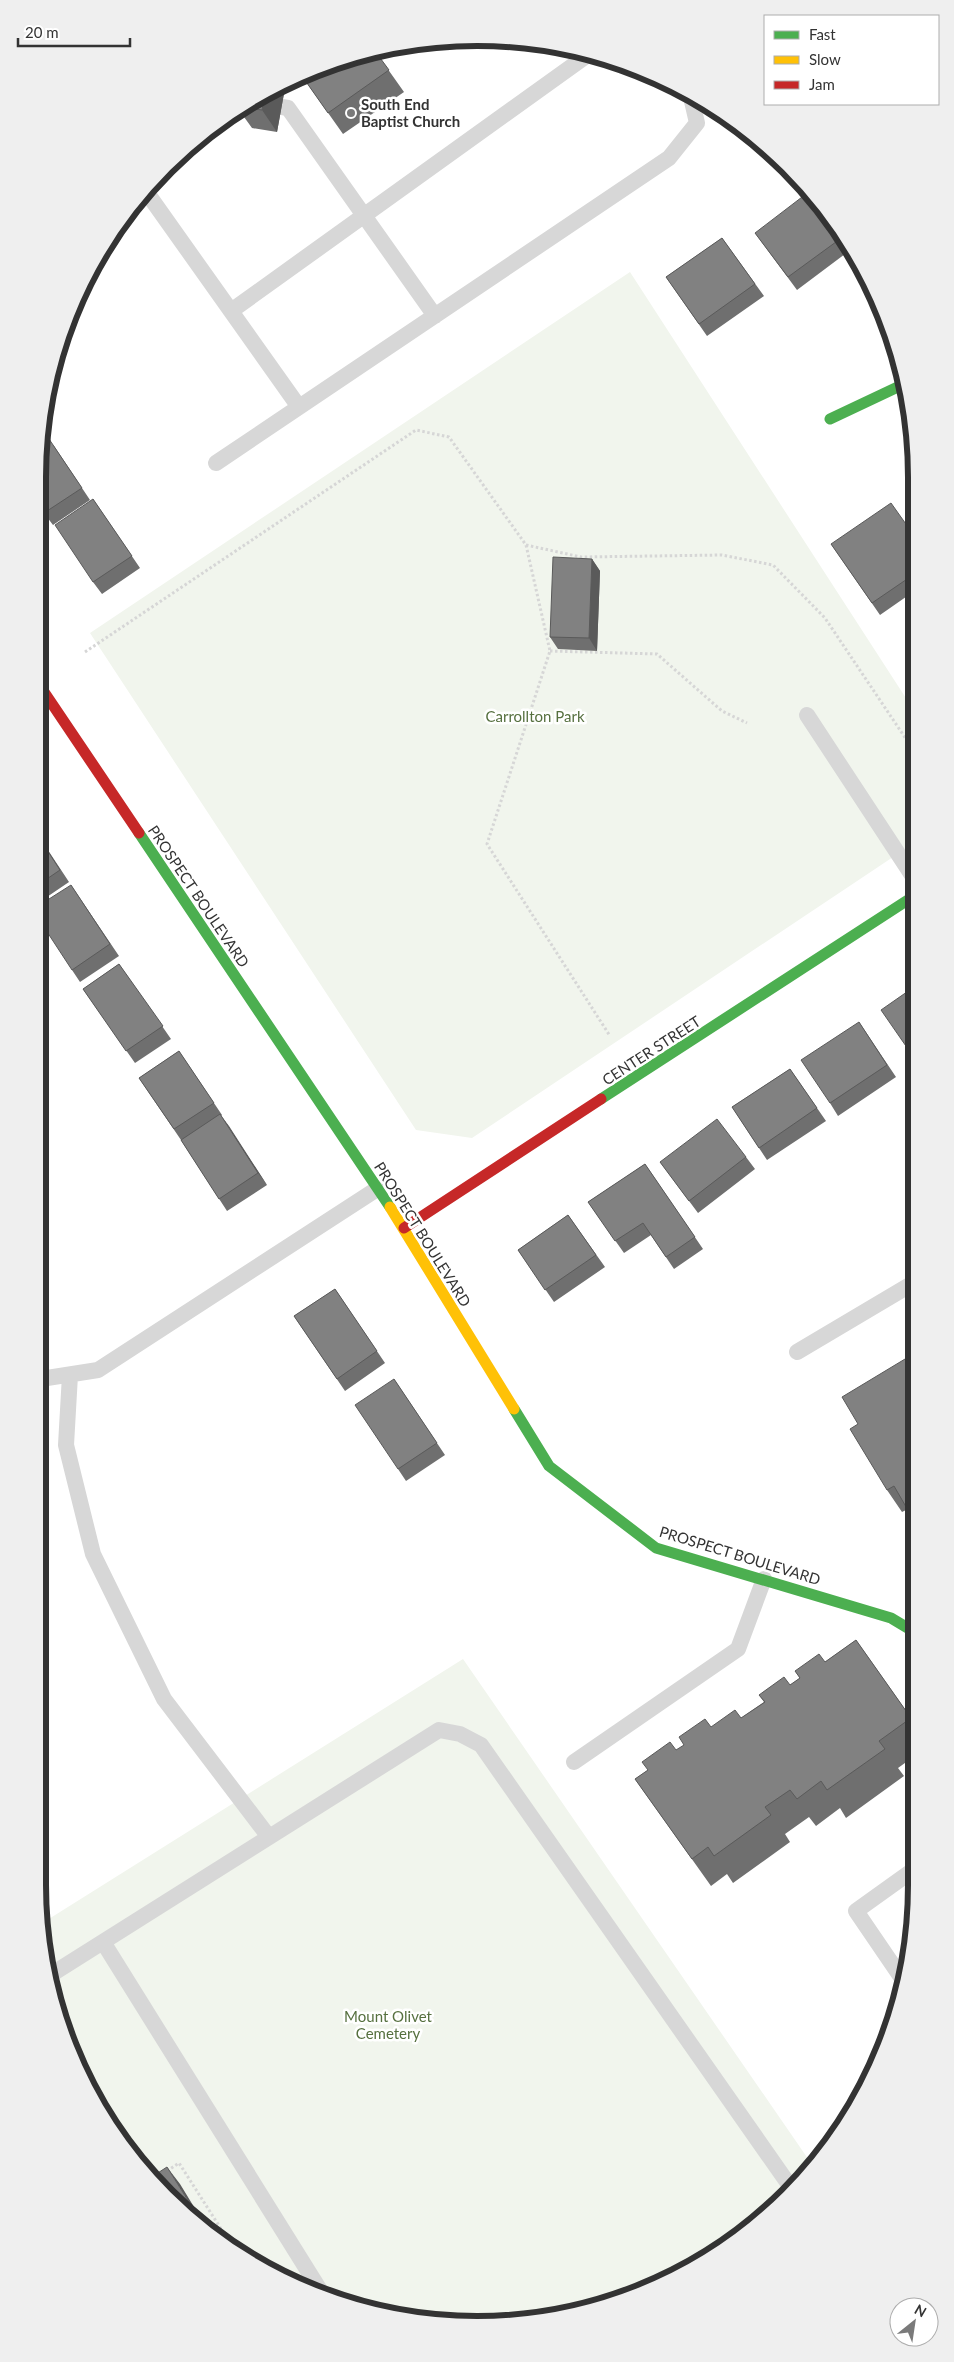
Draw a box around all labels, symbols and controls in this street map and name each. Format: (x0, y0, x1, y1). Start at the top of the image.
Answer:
scale bar (18, 15, 130, 47)
legend (764, 15, 939, 105)
text: 20 m (25, 23, 59, 41)
text: Fast (809, 25, 836, 43)
text: Slow (809, 50, 841, 68)
text: Jam (809, 75, 835, 93)
place label: South End Baptist Church (361, 95, 460, 130)
marker: South End Baptist Church (345, 107, 357, 119)
park label: Carrollton Park (485, 707, 585, 725)
street label: PROSPECT BOULEVARD (145, 822, 253, 970)
street label: CENTER STREET (599, 1011, 704, 1088)
street label: PROSPECT BOULEVARD (371, 1158, 475, 1310)
street label: PROSPECT BOULEVARD (657, 1522, 823, 1588)
park label: Mount Olivet Cemetery (344, 2007, 433, 2042)
north arrow (889, 2297, 939, 2347)
text: N (912, 2300, 930, 2320)

